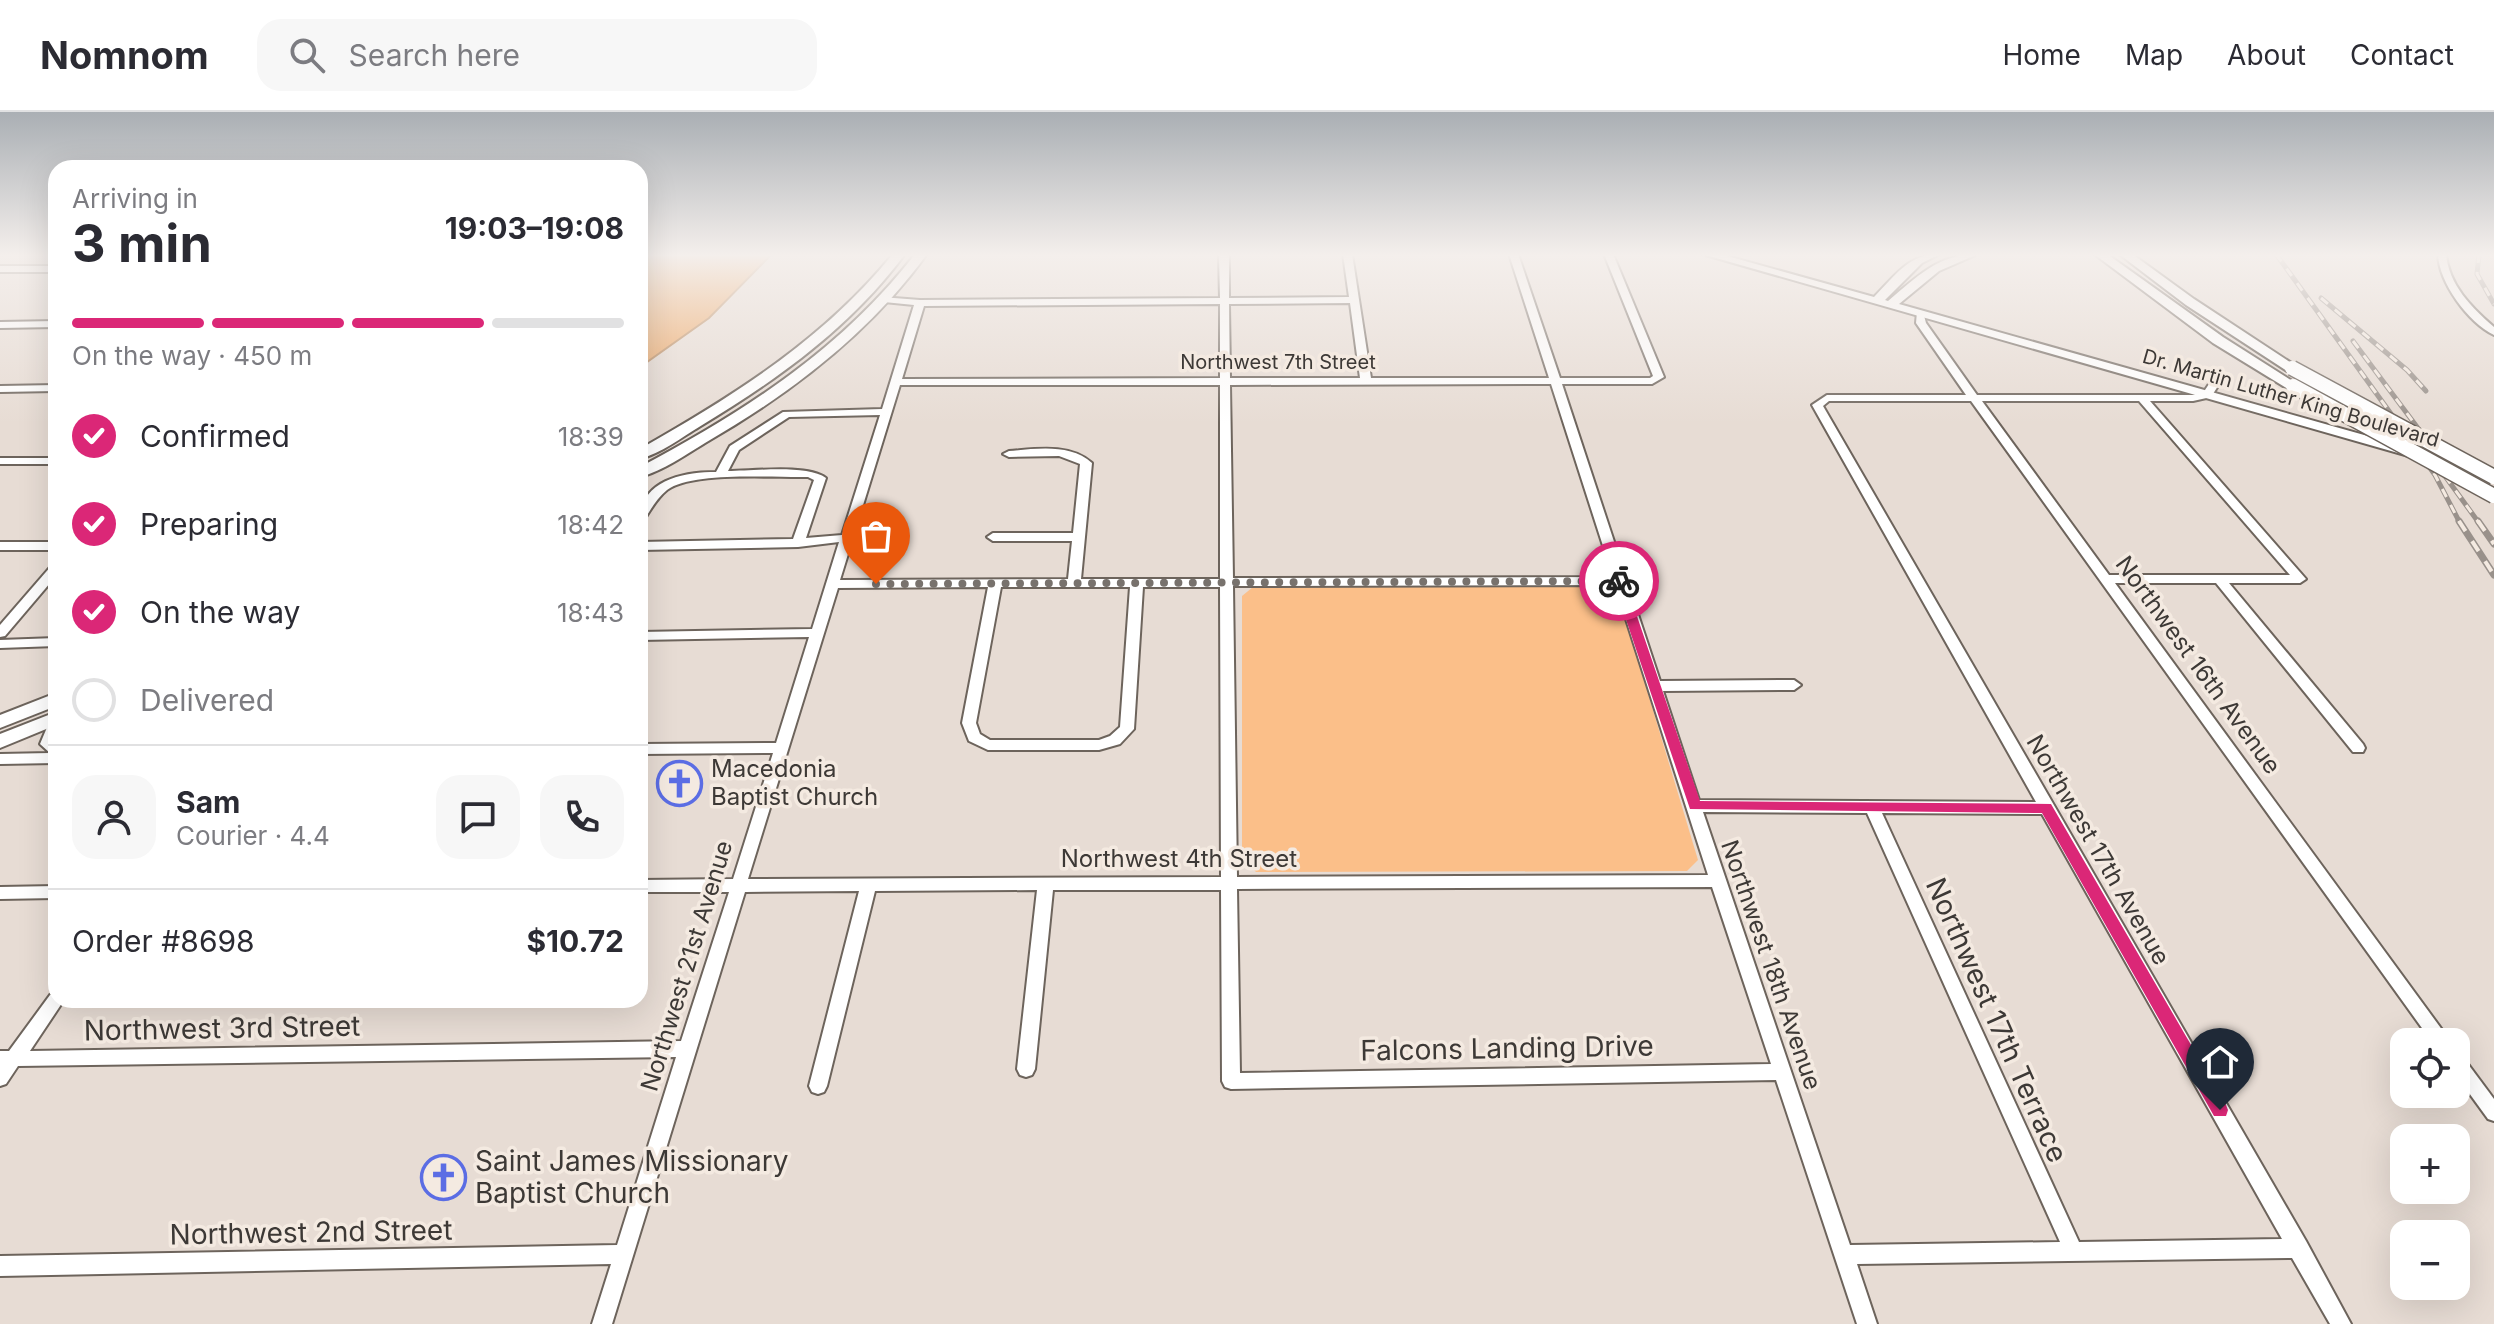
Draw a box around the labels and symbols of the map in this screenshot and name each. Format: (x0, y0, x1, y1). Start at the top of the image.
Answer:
street label: Dr. Martin Luther King Boulevard (2140, 344, 2442, 452)
street label: Northwest 7th Street (1180, 350, 1376, 374)
pin (842, 502, 910, 584)
courier (1579, 541, 1659, 621)
street label: Northwest 16th Avenue (2110, 550, 2287, 779)
street label: Northwest 17th Avenue (2021, 730, 2176, 970)
place label: Macedonia Baptist Church (711, 754, 878, 811)
church icon: Macedonia Baptist Church (656, 759, 704, 807)
street label: Northwest 18th Avenue (1715, 836, 1828, 1093)
street label: Northwest 21st Avenue (635, 837, 738, 1095)
street label: Northwest 4th Street (1061, 844, 1297, 873)
street label: Northwest 17th Terrace (1919, 873, 2075, 1167)
street label: Northwest 3rd Street (83, 1009, 361, 1047)
street label: Falcons Landing Drive (1360, 1028, 1654, 1068)
pin (2186, 1028, 2254, 1110)
place label: Saint James Missionary Baptist Church (475, 1144, 788, 1210)
church icon: Saint James Missionary Baptist Church (420, 1153, 468, 1201)
street label: Northwest 2nd Street (169, 1213, 453, 1251)

